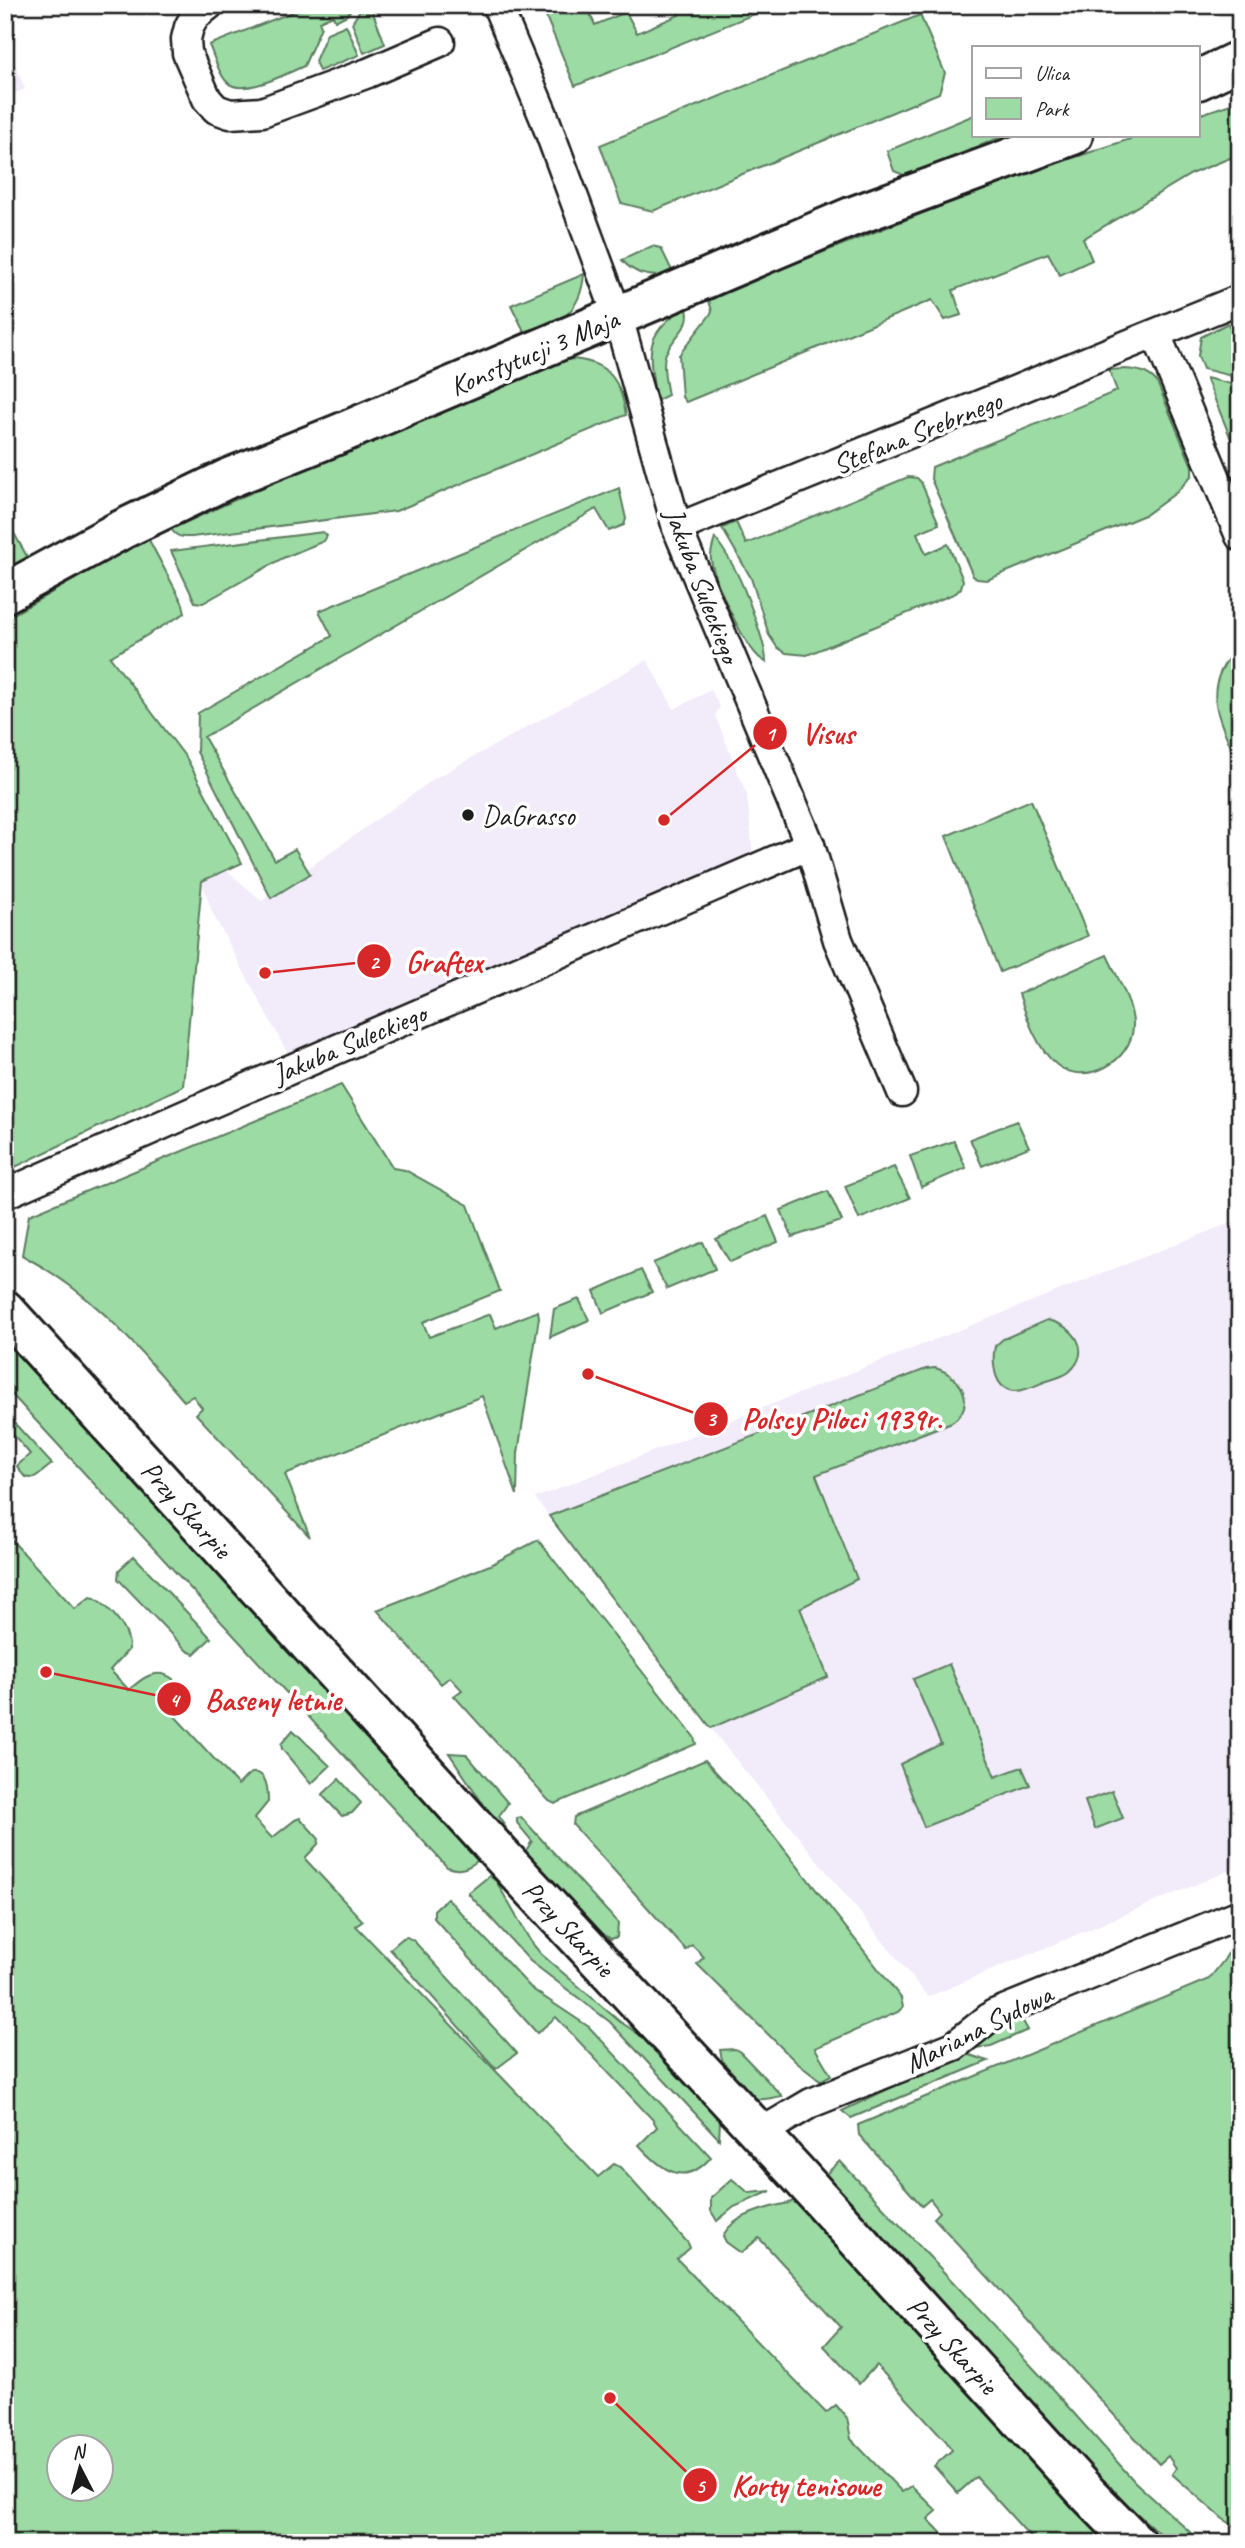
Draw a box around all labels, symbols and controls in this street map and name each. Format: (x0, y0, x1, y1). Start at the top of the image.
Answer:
legend (972, 46, 1200, 136)
text: Ulica (1035, 60, 1071, 86)
text: Park (1035, 96, 1070, 122)
street label: Konstytucji 3 Maja (445, 301, 625, 404)
street label: Stefana Srebrnego (828, 382, 1009, 482)
street label: Jakuba Suleckiego (656, 501, 749, 670)
callout: Visus (752, 708, 868, 759)
text: Visus (802, 715, 858, 753)
text: 1 (765, 721, 777, 747)
place label: DaGrasso (482, 798, 577, 833)
marker: DaGrasso (460, 807, 476, 823)
callout: Graftex (357, 936, 496, 987)
text: Graftex (406, 943, 485, 981)
text: 2 (369, 949, 381, 975)
street label: Jakuba Suleckiego (265, 994, 434, 1092)
callout: Polscy Piloci 1939r. (693, 1393, 955, 1444)
text: Polscy Piloci 1939r. (742, 1400, 943, 1438)
text: 3 (706, 1406, 718, 1432)
street label: Przy Skarpie (134, 1453, 241, 1567)
callout: Baseny letnie (156, 1674, 355, 1725)
text: Baseny letnie (205, 1681, 343, 1719)
text: 4 (169, 1687, 181, 1713)
street label: Przy Skarpie (515, 1873, 623, 1985)
street label: Mariana Sydowa (899, 1975, 1060, 2081)
street label: Przy Skarpie (900, 2289, 1007, 2403)
north arrow (46, 2432, 116, 2502)
text: N (71, 2439, 89, 2465)
callout: Korty tenisowe (682, 2460, 894, 2511)
text: Korty tenisowe (731, 2467, 882, 2505)
text: 5 (695, 2473, 706, 2499)

